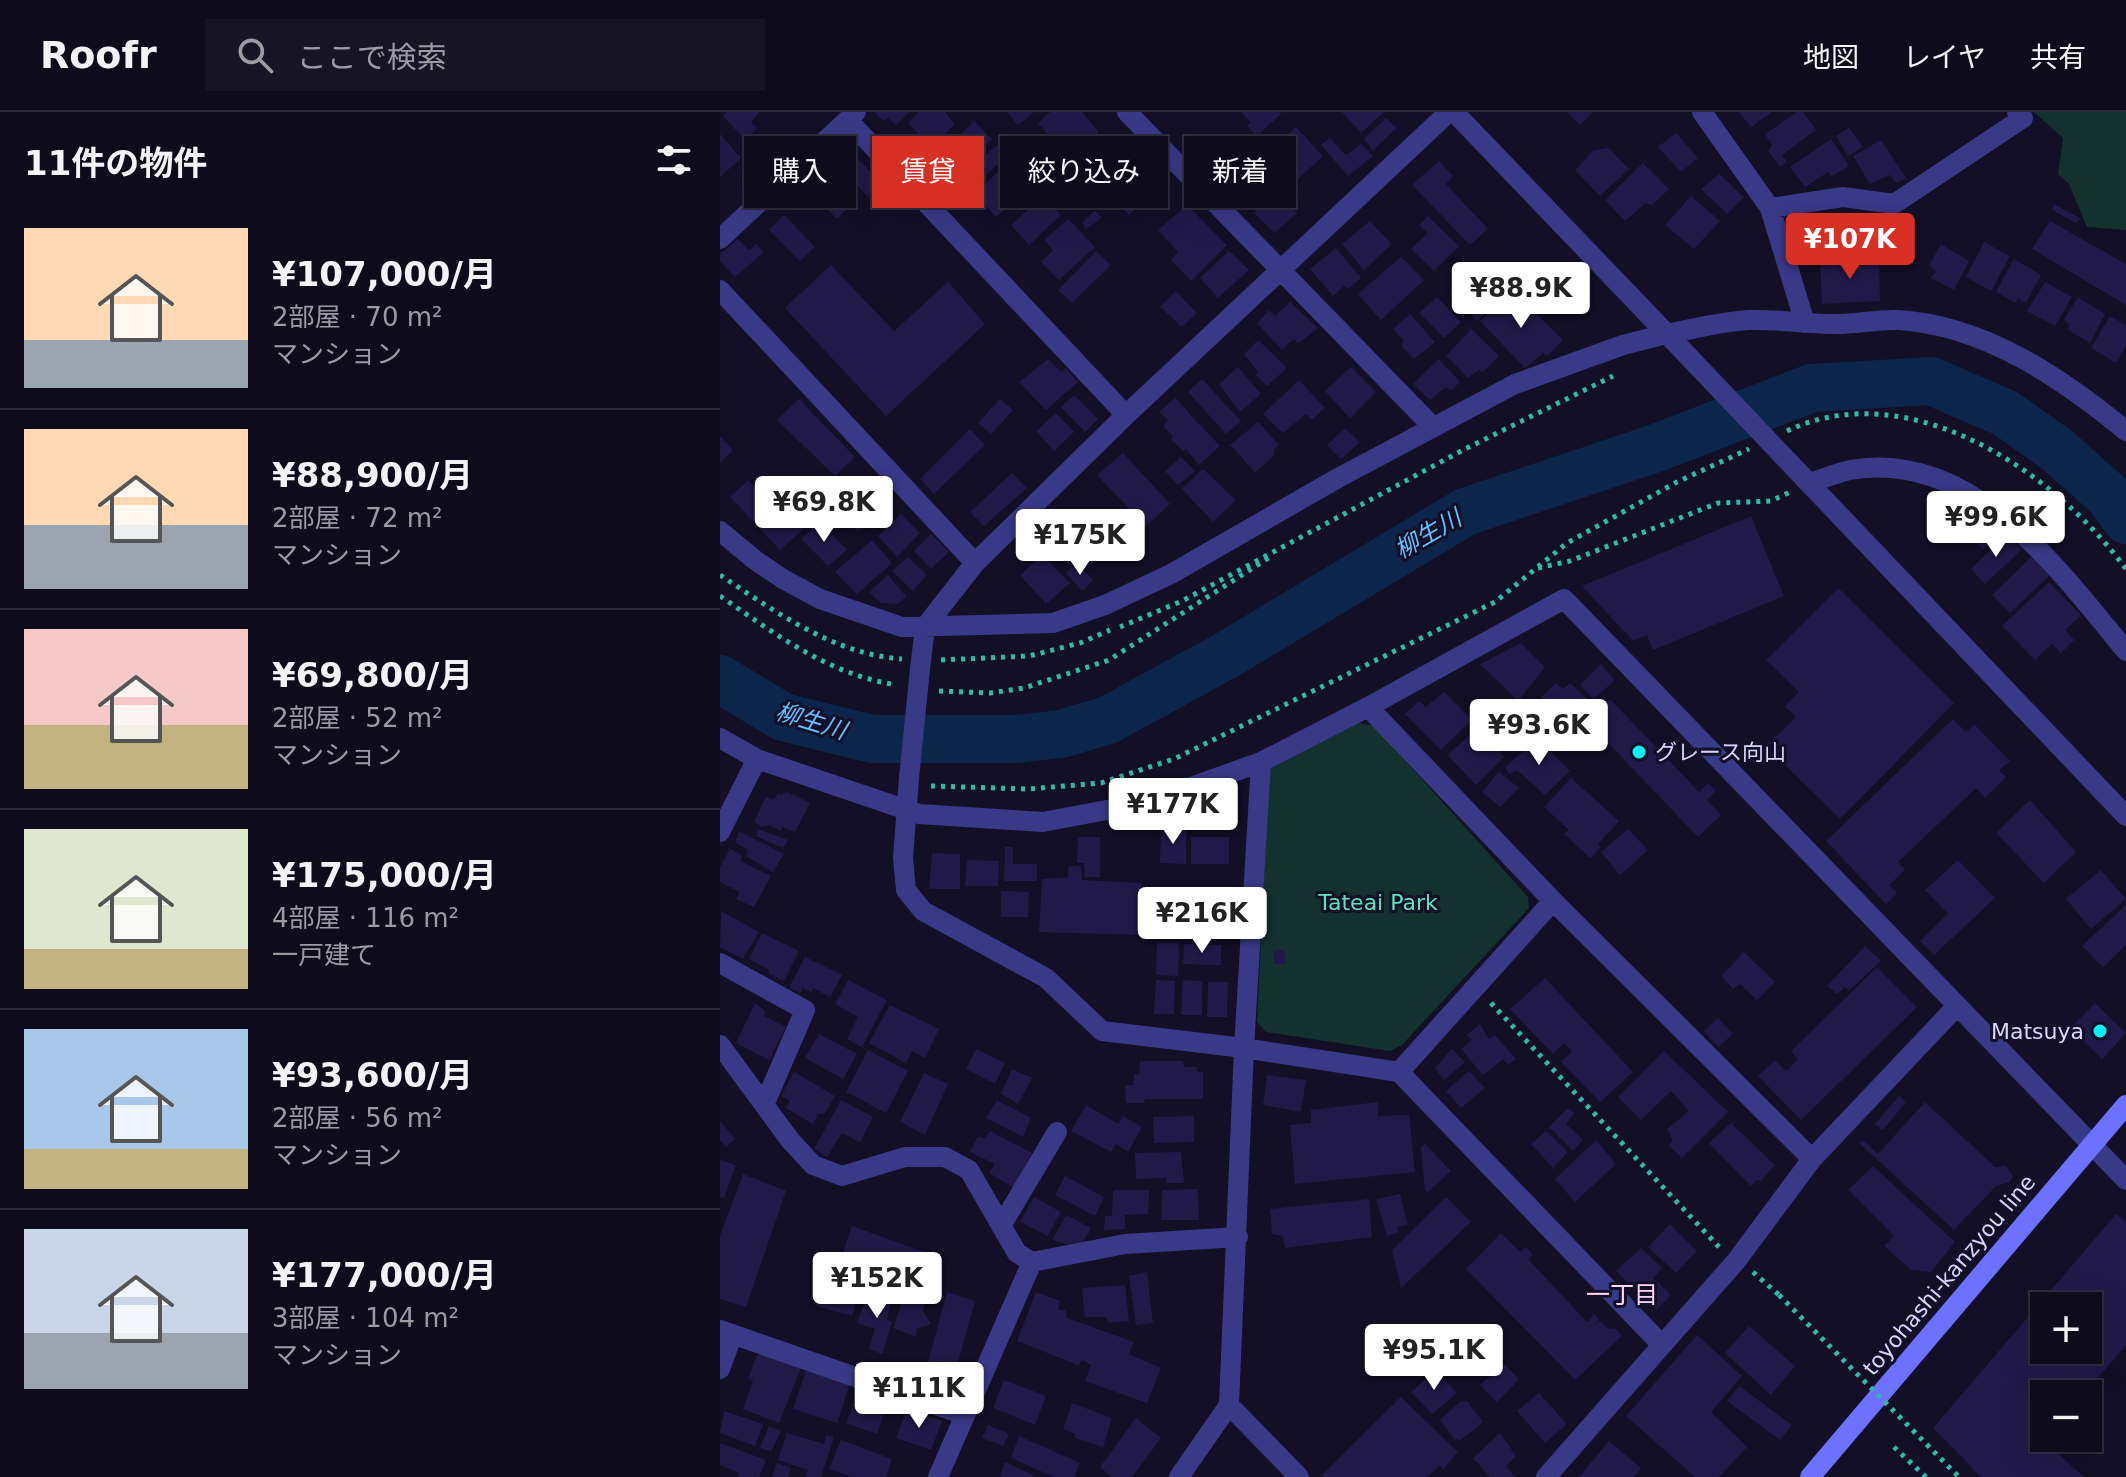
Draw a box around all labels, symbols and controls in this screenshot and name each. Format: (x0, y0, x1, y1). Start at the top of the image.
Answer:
search box (205, 19, 765, 91)
text: Roofr (40, 33, 157, 77)
icon: search (233, 33, 277, 77)
text: ここで検索 (297, 40, 447, 75)
text: 地図 (1803, 41, 1859, 74)
text: レイヤ (1903, 41, 1986, 74)
text: 共有 (2030, 41, 2086, 74)
chip: 購入 (744, 136, 856, 208)
chip: 賃貸 (872, 136, 984, 208)
chip: 絞り込み (1000, 136, 1168, 208)
chip: 新着 (1184, 136, 1296, 208)
icon: filters (652, 138, 696, 182)
text: 11件の物件 (24, 143, 207, 183)
pin: ¥107K (1794, 213, 1906, 281)
text: ¥107K (1804, 224, 1896, 254)
text: ¥107,000/月 (272, 254, 497, 294)
icon: home (88, 260, 184, 356)
pin: ¥88.9K (1456, 262, 1586, 330)
text: ¥88.9K (1470, 273, 1572, 303)
text: 2部屋 · 70 m² (272, 302, 442, 332)
text: マンション (272, 339, 402, 369)
text: ¥88,900/月 (272, 455, 473, 495)
icon: home (88, 461, 184, 557)
pin: ¥69.8K (759, 476, 889, 544)
text: ¥69.8K (773, 487, 875, 517)
pin: ¥99.6K (1931, 491, 2061, 559)
water label: 柳生川 (1390, 502, 1469, 564)
text: ¥99.6K (1945, 502, 2047, 532)
text: 2部屋 · 72 m² (272, 503, 442, 533)
pin: ¥175K (1024, 509, 1136, 577)
text: ¥175K (1034, 520, 1126, 550)
text: マンション (272, 540, 402, 570)
text: ¥69,800/月 (272, 655, 473, 695)
icon: home (88, 661, 184, 757)
water label: 柳生川 (772, 697, 852, 746)
pin: ¥93.6K (1474, 699, 1604, 767)
text: 2部屋 · 52 m² (272, 703, 442, 733)
text: ¥93.6K (1488, 710, 1590, 740)
text: マンション (272, 740, 402, 770)
place label: グレース向山 (1655, 740, 1786, 765)
marker: グレース向山 (1630, 743, 1648, 761)
pin: ¥177K (1117, 778, 1229, 846)
text: ¥177K (1127, 789, 1219, 819)
text: ¥175,000/月 (272, 855, 497, 895)
icon: home (88, 861, 184, 957)
pin: ¥216K (1146, 887, 1258, 955)
park label: Tateai Park (1317, 890, 1438, 915)
text: ¥216K (1156, 898, 1248, 928)
text: 4部屋 · 116 m² (272, 903, 459, 933)
text: 一戸建て (272, 940, 376, 970)
place label: Matsuya (1991, 1019, 2084, 1044)
marker: Matsuya (2091, 1022, 2109, 1040)
text: ¥93,600/月 (272, 1055, 473, 1095)
icon: home (88, 1061, 184, 1157)
text: 2部屋 · 56 m² (272, 1103, 442, 1133)
text: マンション (272, 1140, 402, 1170)
street label: toyohashi-kanzyou line (1858, 1170, 2040, 1380)
pin: ¥152K (821, 1252, 933, 1320)
text: ¥177,000/月 (272, 1255, 497, 1295)
icon: home (88, 1261, 184, 1357)
text: ¥152K (831, 1263, 923, 1293)
district label: 一丁目 (1586, 1281, 1658, 1309)
map controls (2030, 1292, 2102, 1452)
button: + (2030, 1292, 2102, 1364)
text: 3部屋 · 104 m² (272, 1303, 459, 1333)
pin: ¥95.1K (1369, 1324, 1499, 1392)
text: ¥95.1K (1383, 1335, 1485, 1365)
text: マンション (272, 1340, 402, 1370)
pin: ¥111K (863, 1362, 975, 1430)
text: ¥111K (873, 1373, 965, 1403)
button: − (2030, 1380, 2102, 1452)

